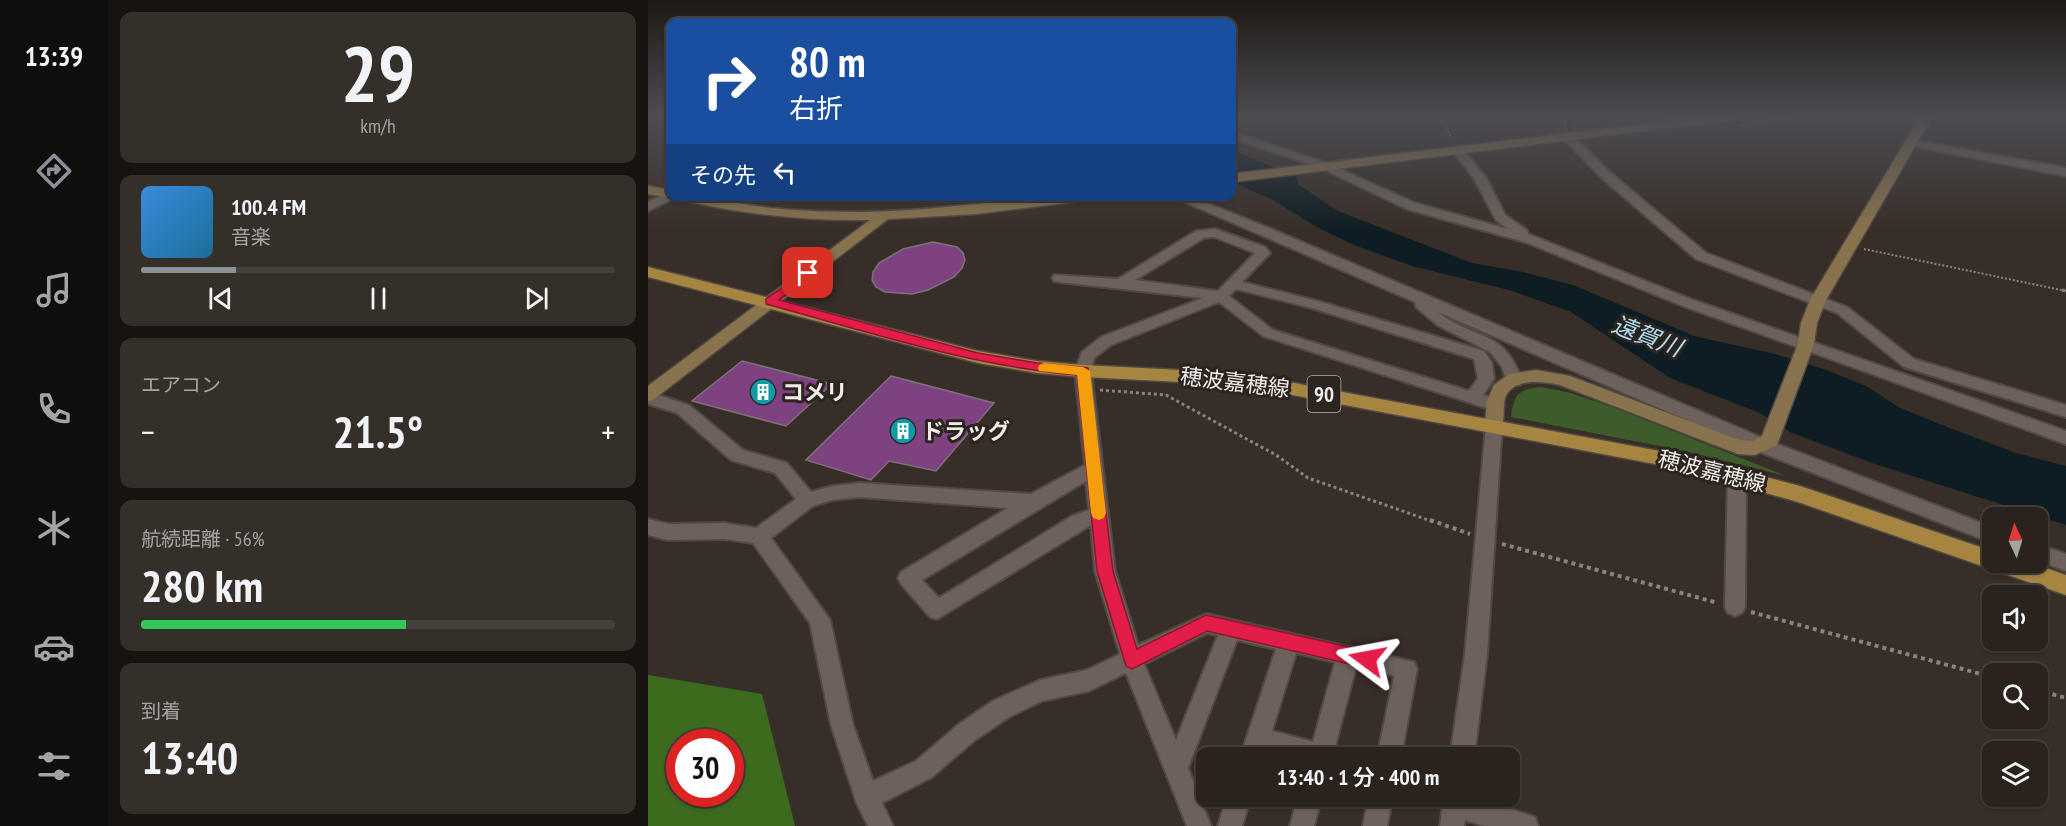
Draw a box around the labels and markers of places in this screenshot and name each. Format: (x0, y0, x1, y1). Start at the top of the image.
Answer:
pin (782, 247, 833, 298)
building icon: コメリ (748, 377, 778, 407)
place label: コメリ (782, 378, 848, 406)
building icon: ドラッグ (888, 416, 918, 446)
place label: ドラッグ (922, 417, 1010, 445)

